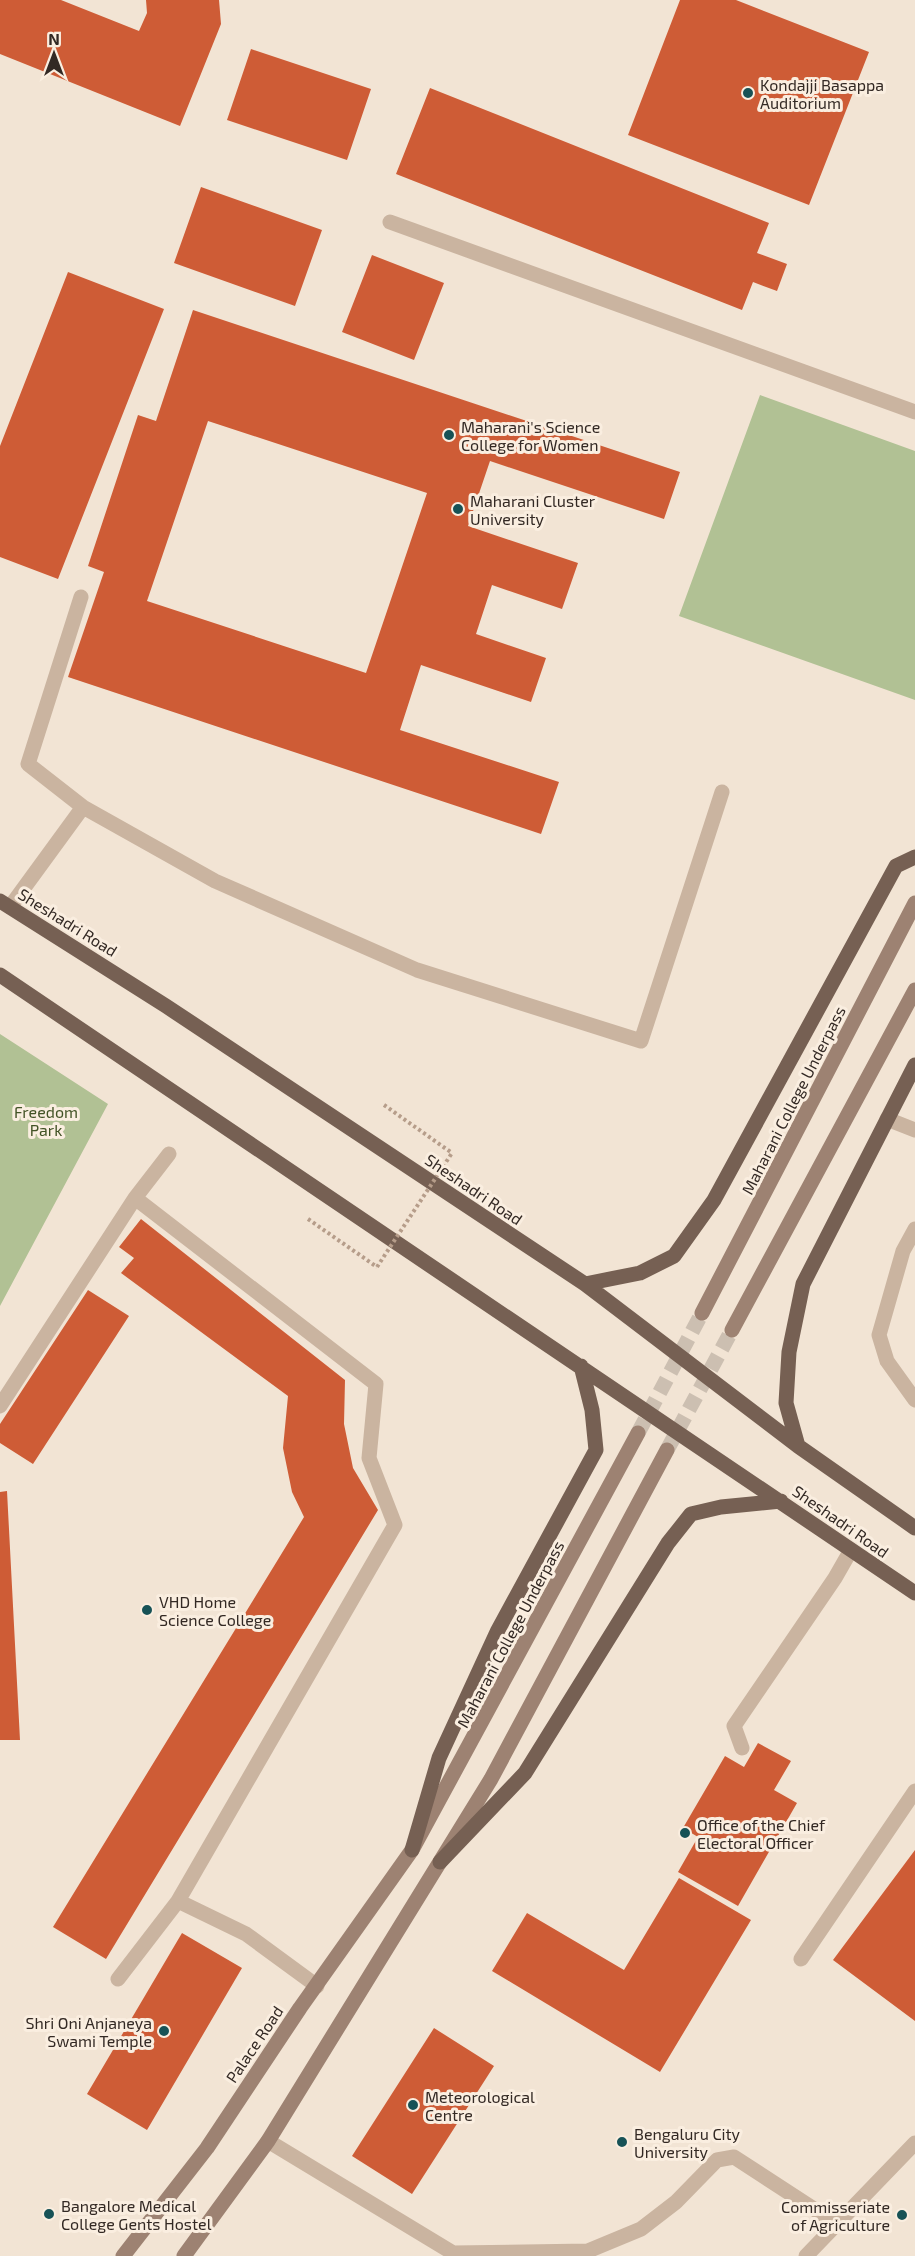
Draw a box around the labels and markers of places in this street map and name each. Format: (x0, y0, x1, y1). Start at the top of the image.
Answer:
place label: Kondajji Basappa Auditorium (760, 75, 884, 112)
marker: Kondajji Basappa Auditorium (741, 86, 755, 100)
place label: Maharani's Science College for Women (461, 417, 600, 454)
marker: Maharani's Science College for Women (442, 428, 456, 442)
place label: Maharani Cluster University (470, 491, 596, 528)
marker: Maharani Cluster University (451, 502, 465, 516)
place label: VHD Home Science College (159, 1592, 271, 1629)
marker: VHD Home Science College (140, 1603, 154, 1617)
place label: Office of the Chief Electoral Officer (697, 1815, 826, 1852)
marker: Office of the Chief Electoral Officer (678, 1826, 692, 1840)
place label: Shri Oni Anjaneya Swami Temple (26, 2013, 152, 2050)
marker: Shri Oni Anjaneya Swami Temple (157, 2024, 171, 2038)
place label: Meteorological Centre (425, 2087, 535, 2124)
marker: Meteorological Centre (406, 2098, 420, 2112)
place label: Bengaluru City University (634, 2124, 741, 2161)
marker: Bengaluru City University (615, 2135, 629, 2149)
place label: Bangalore Medical College Gents Hostel (61, 2196, 212, 2233)
place label: Commisseriate of Agriculture (781, 2197, 890, 2234)
marker: Bangalore Medical College Gents Hostel (42, 2207, 56, 2221)
marker: Commisseriate of Agriculture (895, 2208, 909, 2222)

